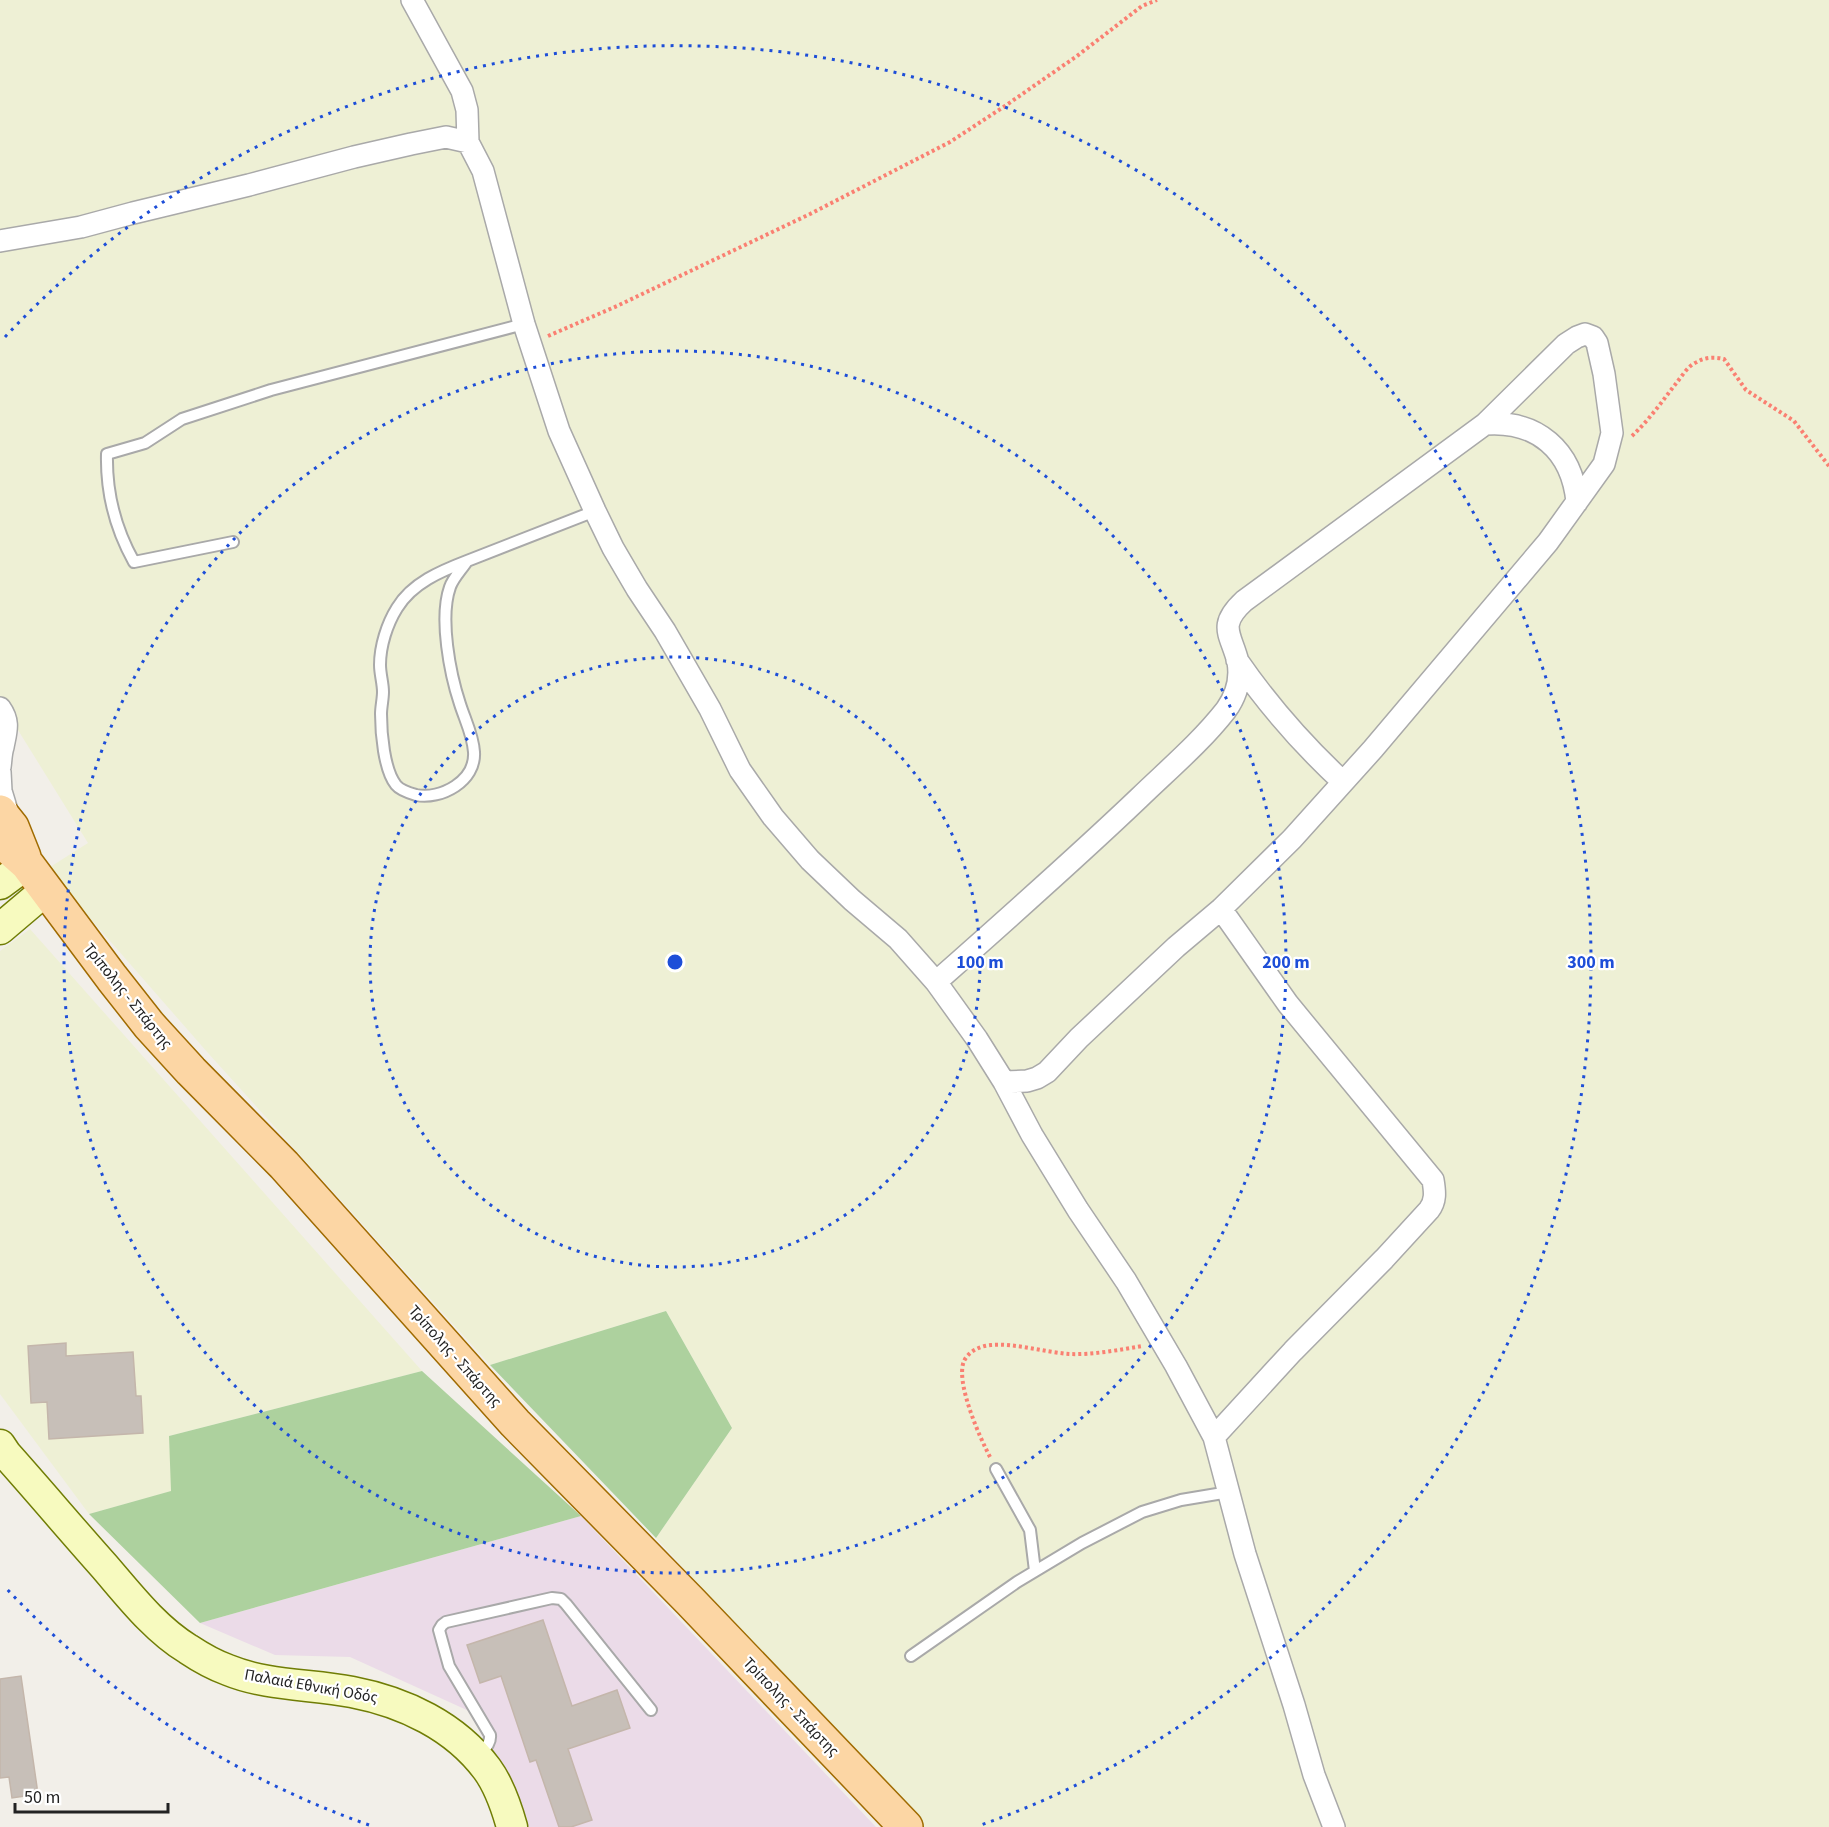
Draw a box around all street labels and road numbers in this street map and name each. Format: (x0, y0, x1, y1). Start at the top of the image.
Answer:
street label: Τρίπολης - Σπάρτης (78, 938, 178, 1054)
street label: Τρίπολης - Σπάρτης (403, 1300, 507, 1412)
street label: Τρίπολης - Σπάρτης (738, 1652, 844, 1762)
street label: Παλαιά Εθνική Οδός (243, 1663, 379, 1709)

